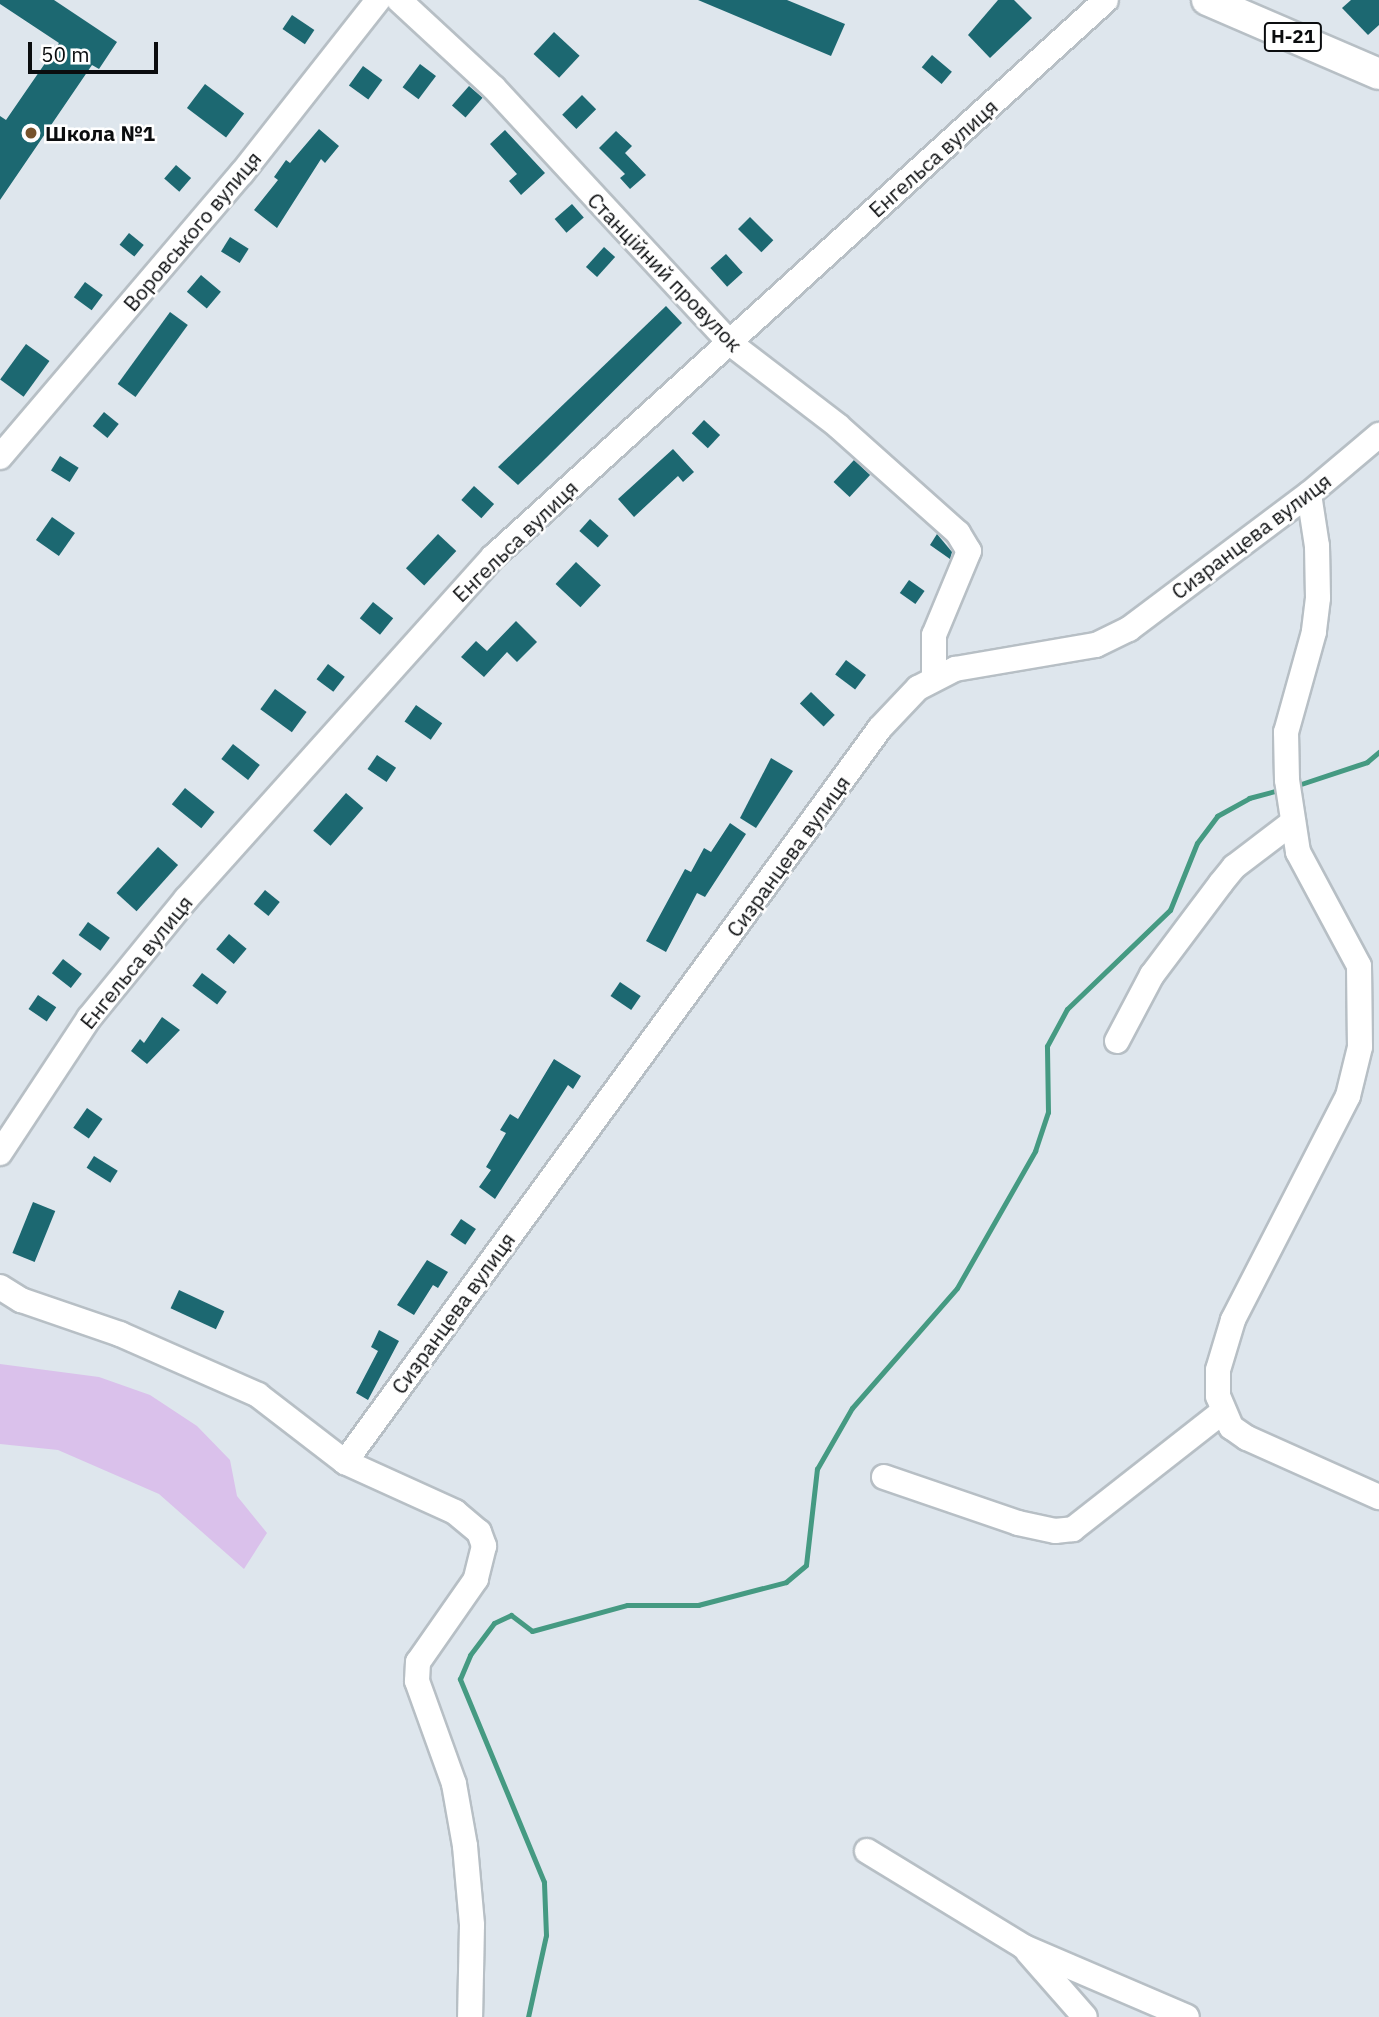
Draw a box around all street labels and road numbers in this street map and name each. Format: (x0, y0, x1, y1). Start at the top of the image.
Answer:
road number: Н-21 (1263, 22, 1323, 52)
street label: Енгельса вулиця (864, 94, 1002, 222)
street label: Воровського вулиця (118, 146, 266, 316)
street label: Станційний провулок (583, 187, 747, 357)
street label: Сизранцева вулиця (1166, 468, 1336, 604)
street label: Енгельса вулиця (447, 475, 583, 607)
street label: Сизранцева вулиця (721, 770, 855, 942)
street label: Енгельса вулиця (75, 890, 197, 1034)
street label: Сизранцева вулиця (386, 1227, 520, 1399)

